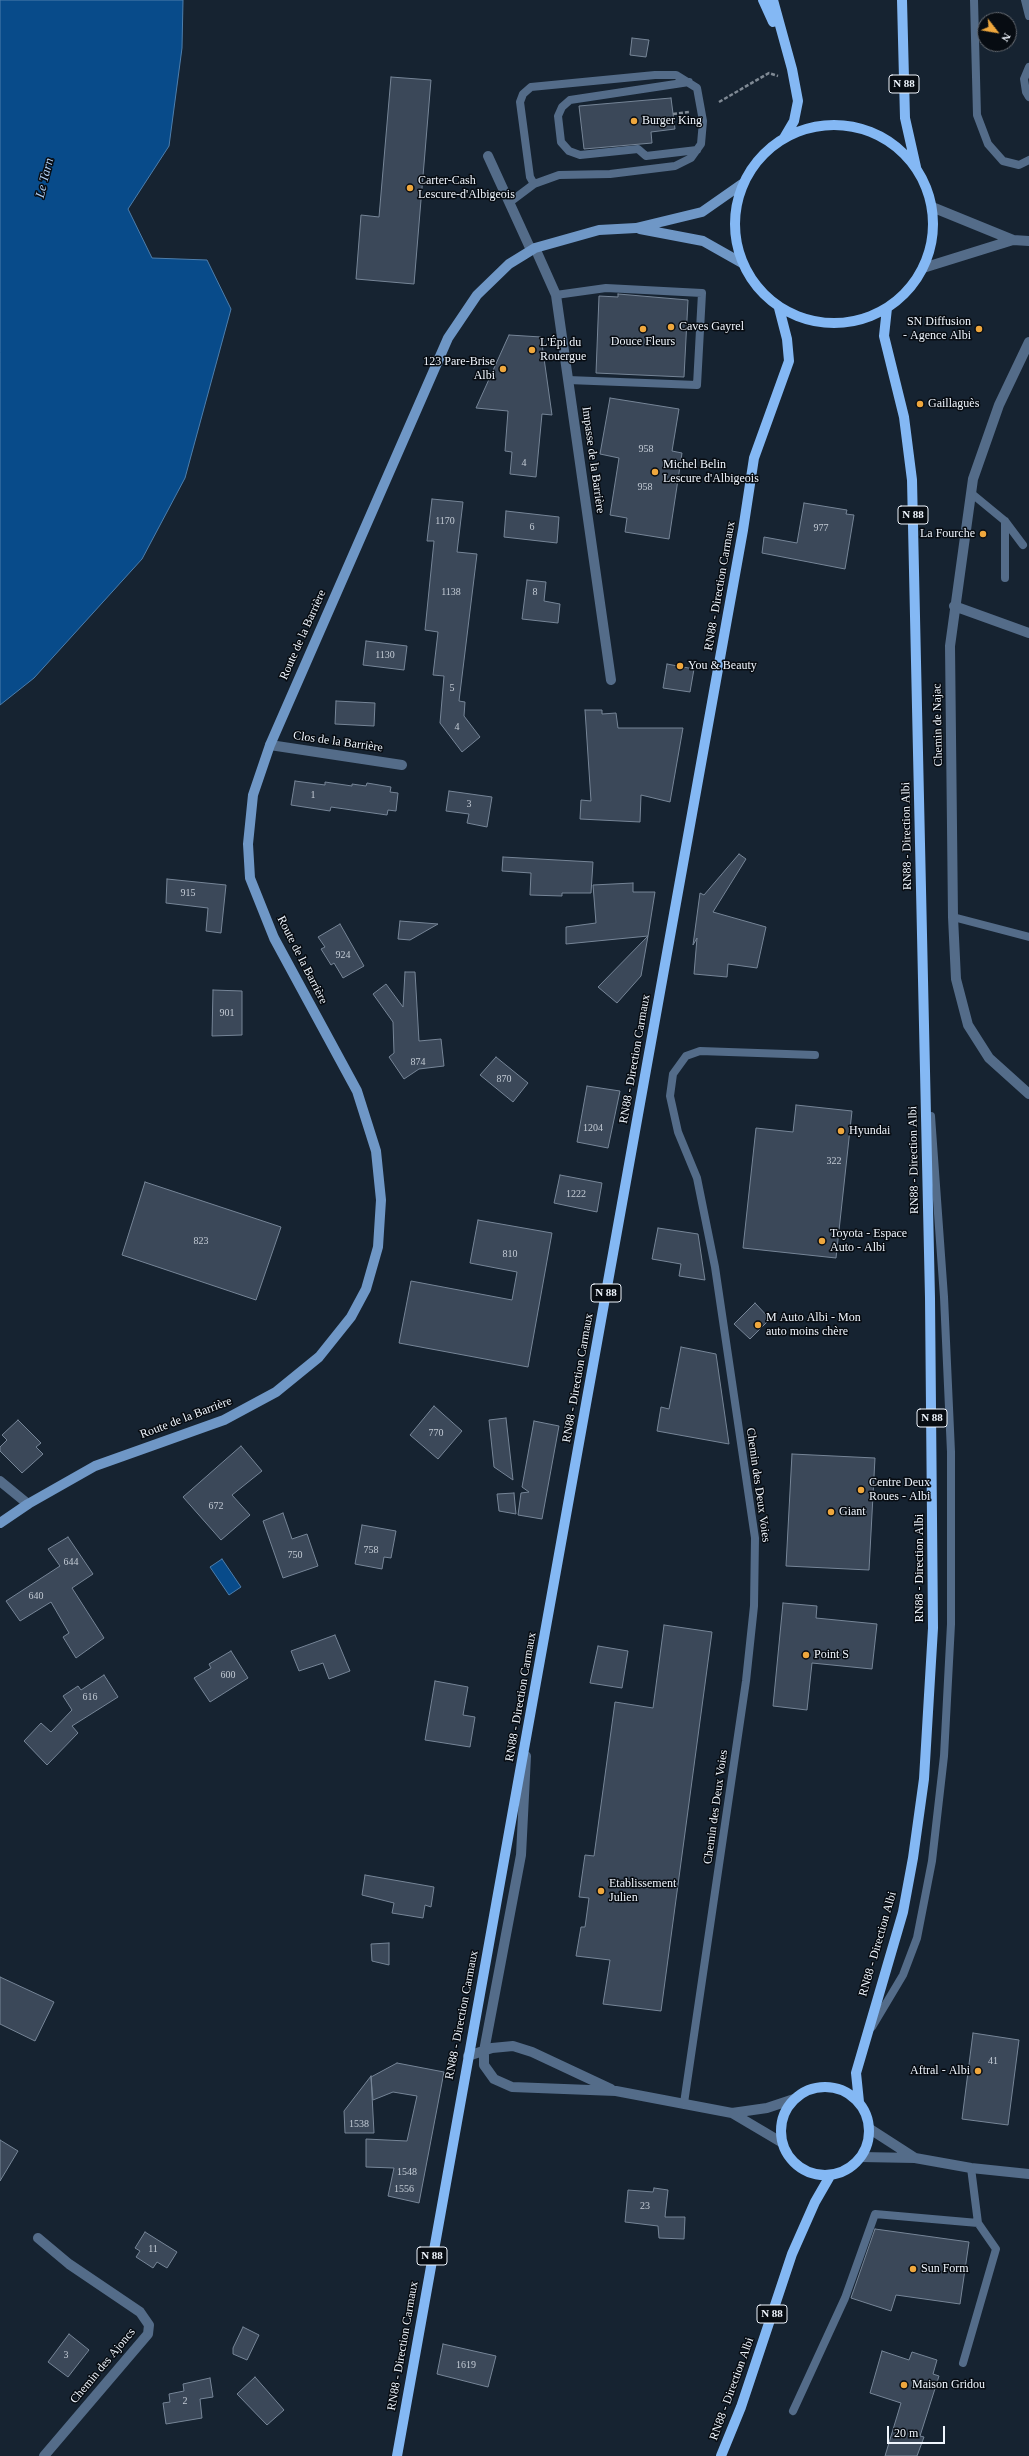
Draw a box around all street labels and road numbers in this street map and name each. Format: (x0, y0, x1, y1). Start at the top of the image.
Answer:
road number: N 88 (889, 75, 919, 93)
street label: Impasse de la Barrière (578, 406, 608, 514)
road number: N 88 (898, 506, 928, 524)
street label: RN88 - Direction Carmaux (702, 520, 738, 652)
street label: Route de la Barrière (277, 588, 329, 682)
street label: Chemin de Najac (930, 683, 946, 767)
street label: Clos de la Barrière (292, 729, 384, 755)
street label: RN88 - Direction Albi (899, 782, 915, 890)
street label: Route de la Barrière (274, 914, 330, 1006)
street label: RN88 - Direction Carmaux (617, 993, 653, 1125)
street label: RN88 - Direction Albi (906, 1106, 922, 1214)
road number: N 88 (591, 1284, 621, 1302)
street label: RN88 - Direction Carmaux (560, 1312, 596, 1444)
street label: Route de la Barrière (138, 1394, 234, 1442)
road number: N 88 (917, 1409, 947, 1427)
street label: Chemin des Deux Voies (743, 1427, 773, 1543)
street label: RN88 - Direction Albi (913, 1514, 927, 1622)
street label: RN88 - Direction Carmaux (503, 1631, 539, 1763)
street label: Chemin des Deux Voies (701, 1749, 731, 1865)
street label: RN88 - Direction Albi (856, 1890, 900, 1998)
street label: RN88 - Direction Carmaux (442, 1949, 482, 2081)
road number: N 88 (417, 2247, 447, 2265)
street label: RN88 - Direction Carmaux (385, 2280, 421, 2412)
road number: N 88 (757, 2305, 787, 2323)
street label: Chemin des Ajoncs (67, 2325, 139, 2407)
street label: RN88 - Direction Albi (707, 2336, 757, 2442)

